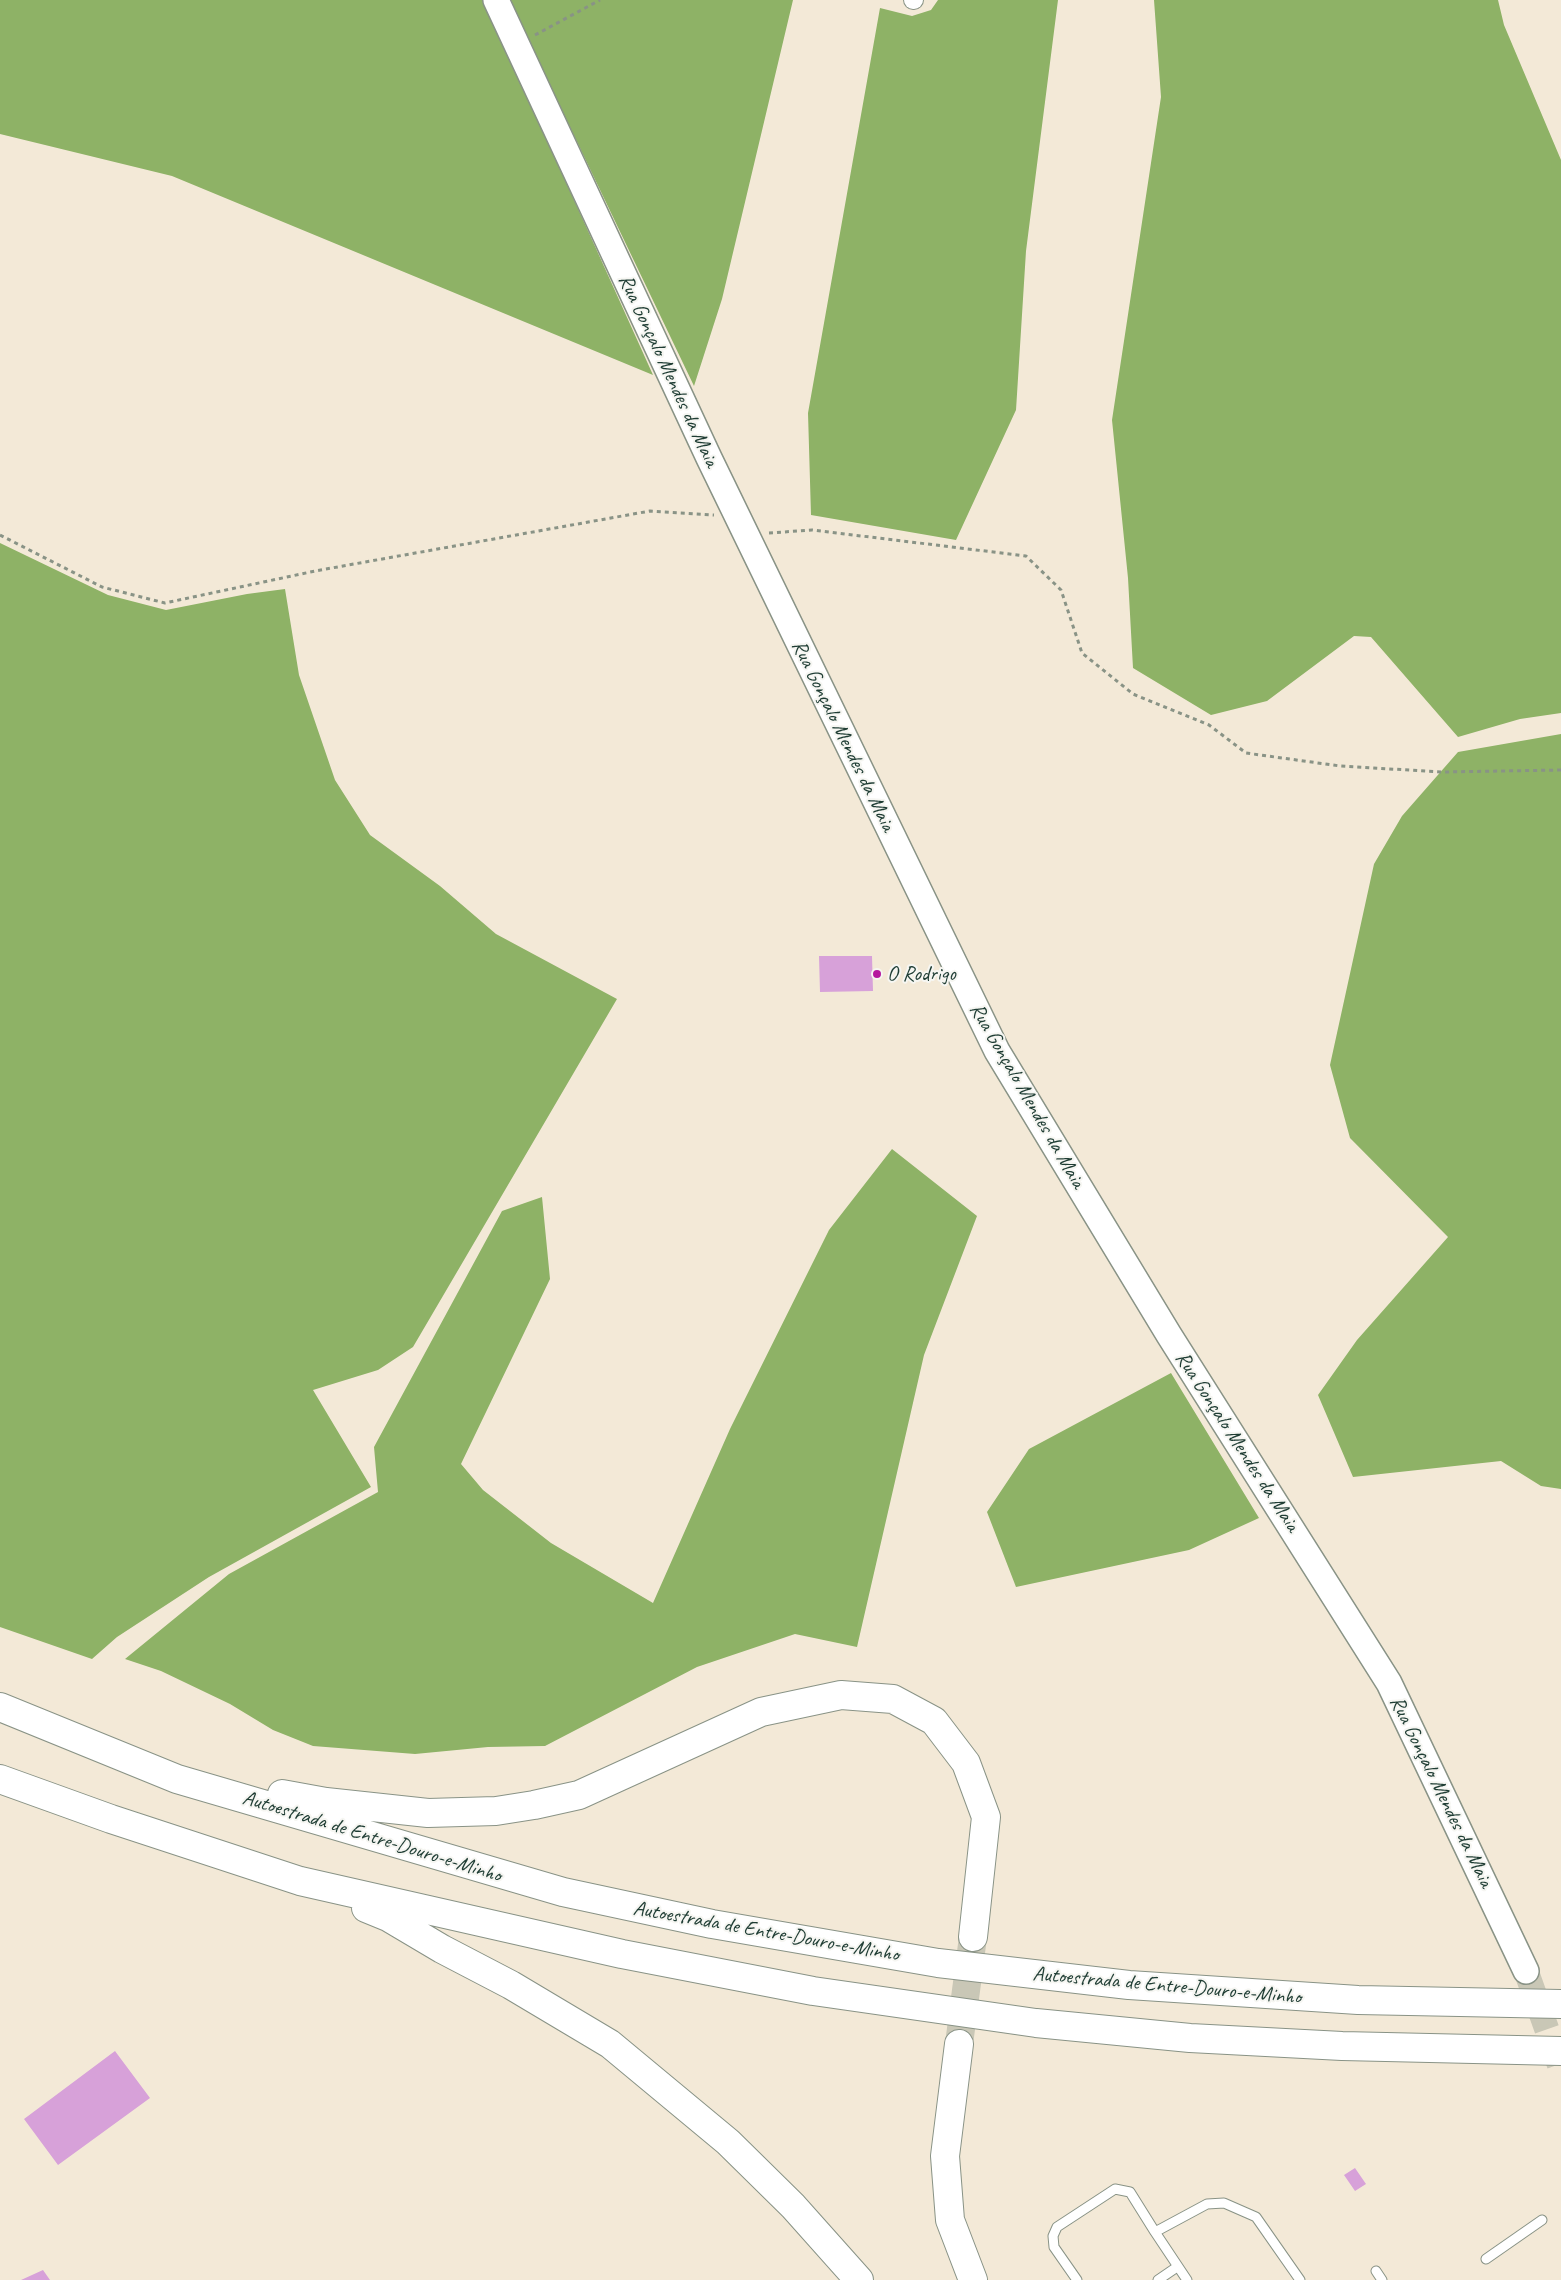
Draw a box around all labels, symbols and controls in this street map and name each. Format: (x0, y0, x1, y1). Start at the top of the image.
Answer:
street label: Rua Gonçalo Mendes da Maia (612, 271, 724, 471)
street label: Rua Gonçalo Mendes da Maia (786, 636, 900, 836)
place label: O Rodrigo (887, 961, 956, 987)
marker: O Rodrigo (871, 968, 883, 980)
street label: Rua Gonçalo Mendes da Maia (964, 999, 1090, 1193)
street label: Rua Gonçalo Mendes da Maia (1169, 1347, 1305, 1537)
street label: Rua Gonçalo Mendes da Maia (1384, 1692, 1498, 1892)
street label: Autoestrada de Entre-Douro-e-Minho (240, 1786, 504, 1888)
street label: Autoestrada de Entre-Douro-e-Minho (631, 1896, 901, 1968)
street label: Autoestrada de Entre-Douro-e-Minho (1032, 1962, 1302, 2010)

